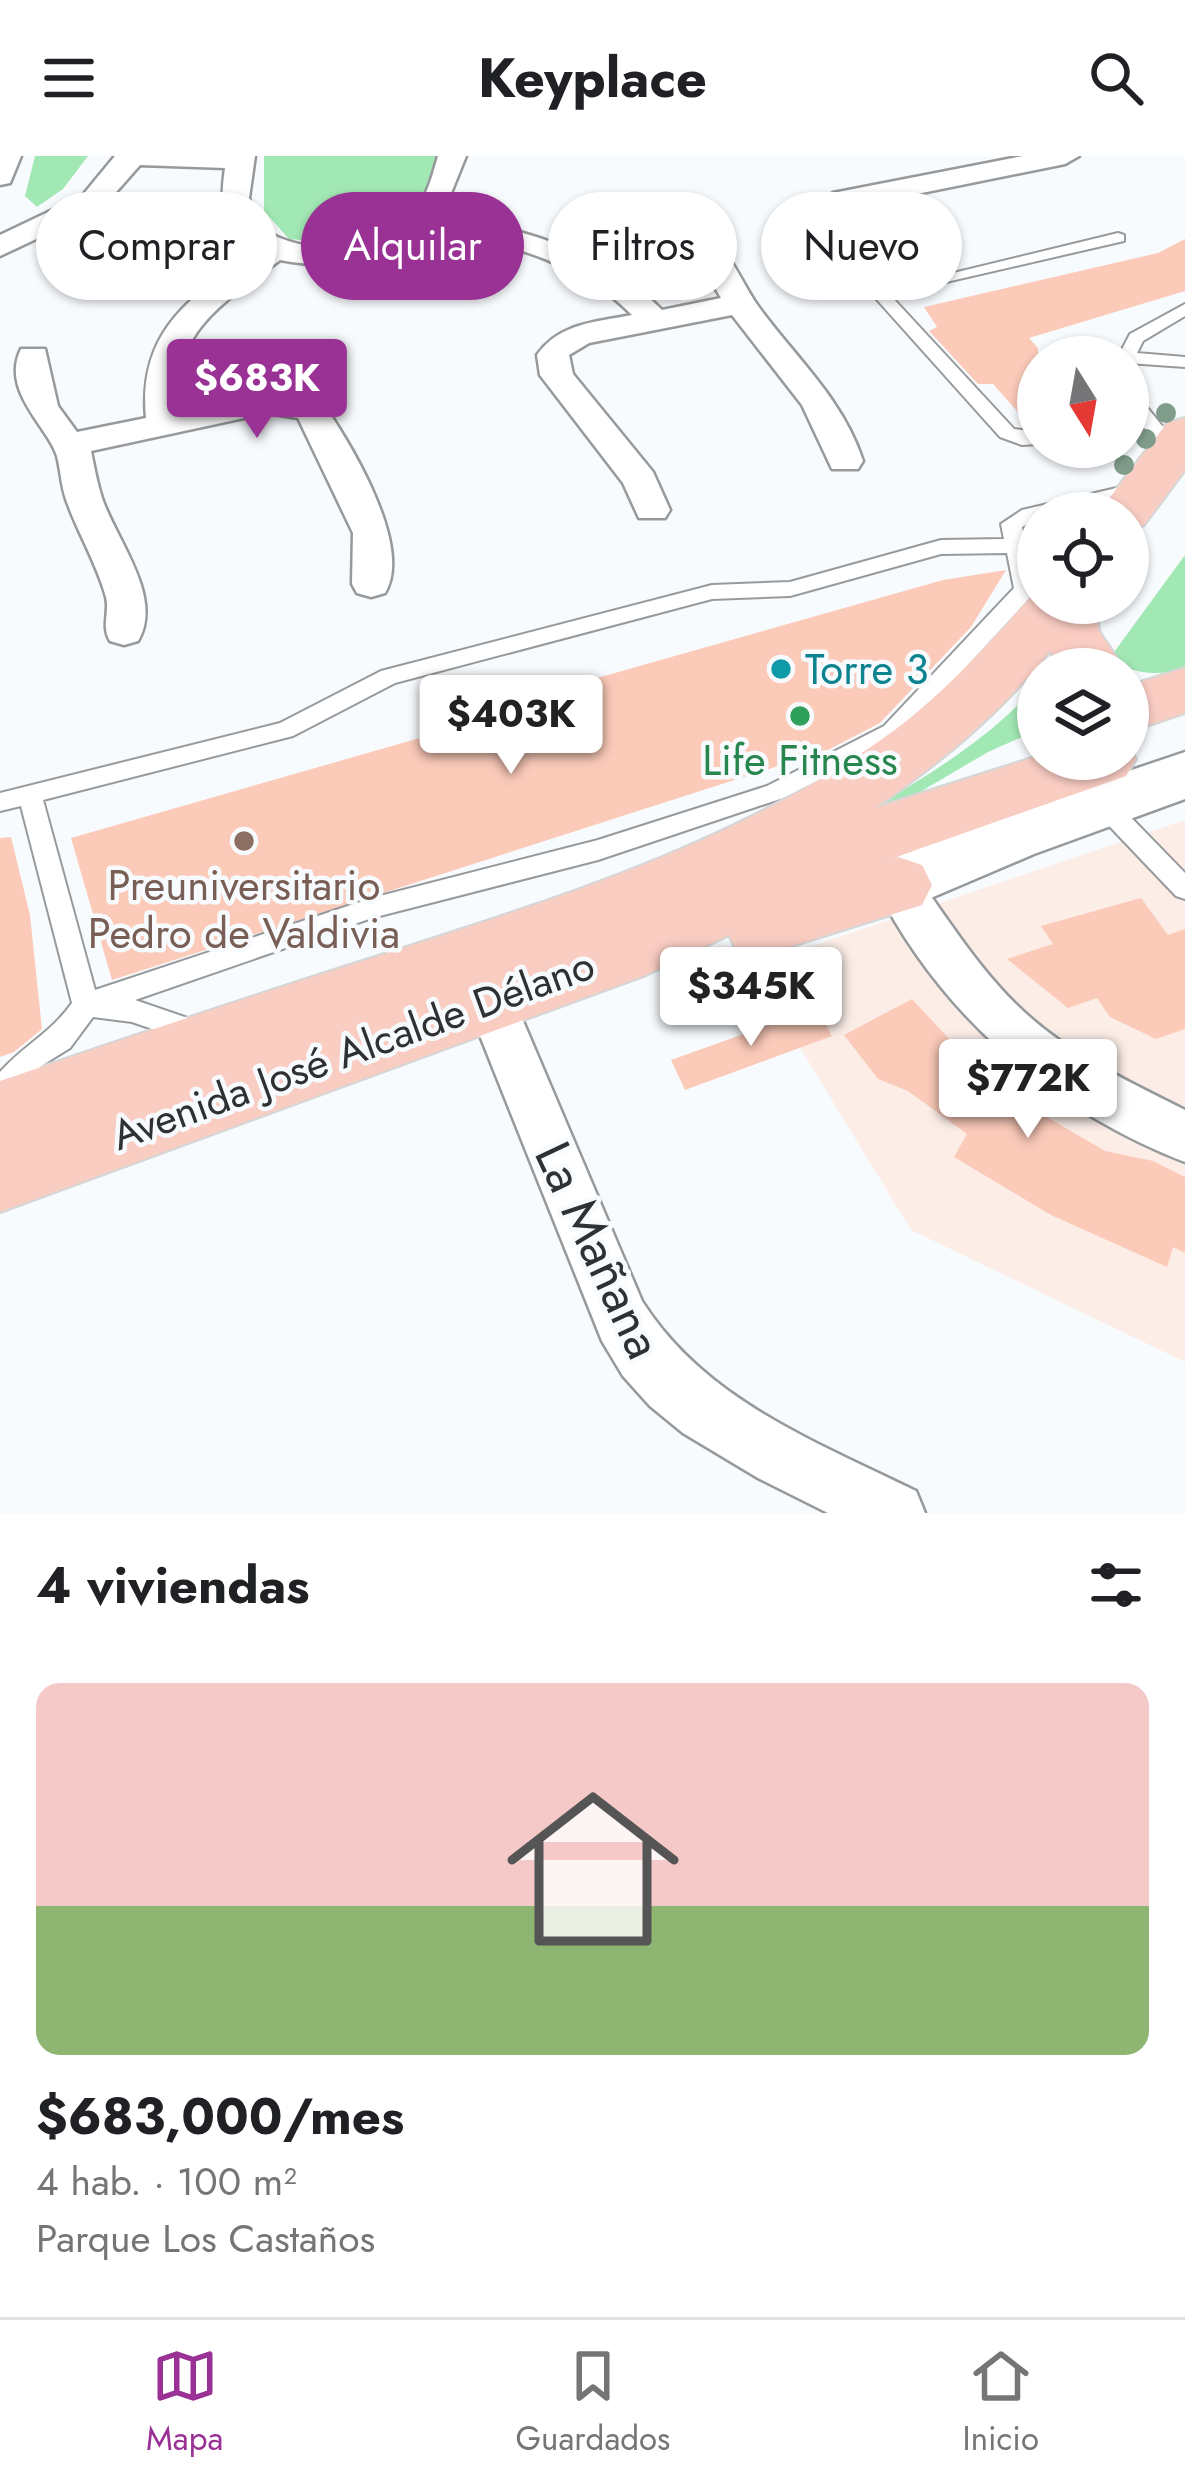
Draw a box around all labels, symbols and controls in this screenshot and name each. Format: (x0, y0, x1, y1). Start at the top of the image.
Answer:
text: Keyplace (478, 39, 707, 117)
icon: menu (36, 45, 102, 111)
icon: search (1083, 45, 1149, 111)
chip: Comprar (36, 192, 277, 300)
chip: Alquilar (301, 192, 524, 300)
chip: Filtros (548, 192, 737, 300)
chip: Nuevo (761, 192, 962, 300)
north arrow (1017, 336, 1149, 468)
map controls (1017, 336, 1149, 780)
pin: $683K (173, 339, 341, 441)
text: $683K (194, 349, 320, 406)
button: locate (1017, 492, 1149, 624)
place label: Torre 3 (805, 639, 929, 700)
button: layers (1017, 648, 1149, 780)
marker: Torre 3 (768, 656, 794, 682)
pin: $403K (427, 675, 595, 777)
text: $403K (447, 685, 575, 742)
marker: Life Fitness (787, 703, 813, 729)
place label: Life Fitness (702, 730, 898, 791)
marker: Preuniversitario Pedro de Valdivia (231, 828, 257, 854)
place label: Preuniversitario Pedro de Valdivia (88, 855, 400, 964)
street label: Avenida José Alcalde Délano (103, 934, 603, 1166)
pin: $345K (667, 947, 835, 1049)
text: $345K (687, 957, 815, 1014)
pin: $772K (944, 1039, 1112, 1141)
text: $772K (966, 1049, 1090, 1106)
street label: La Mañana (517, 1130, 681, 1370)
text: 4 viviendas (36, 1548, 310, 1622)
icon: filters (1083, 1552, 1149, 1618)
icon: home (485, 1761, 701, 1977)
text: $683,000/mes (36, 2079, 404, 2153)
text: 4 hab. · 100 m² (36, 2153, 297, 2210)
text: Parque Los Castaños (36, 2210, 375, 2267)
tab: Mapa (146, 2343, 223, 2462)
tab: Guardados (516, 2343, 670, 2462)
tab: Inicio (963, 2343, 1039, 2462)

